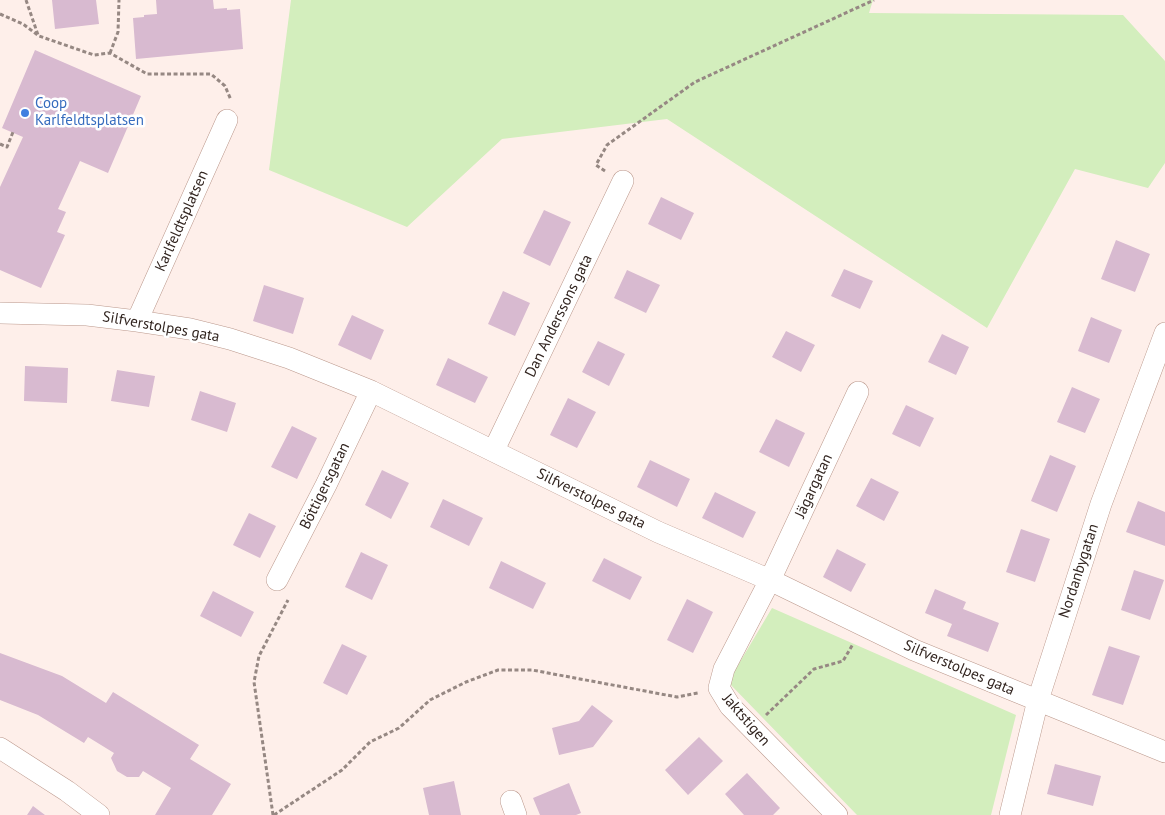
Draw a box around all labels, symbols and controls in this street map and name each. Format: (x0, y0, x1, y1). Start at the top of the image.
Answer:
place label: Coop Karlfeldtsplatsen (35, 95, 144, 130)
marker: Coop Karlfeldtsplatsen (19, 107, 31, 119)
street label: Karlfeldtsplatsen (152, 168, 212, 274)
street label: Dan Anderssons gata (521, 252, 597, 380)
street label: Silfverstolpes gata (101, 308, 221, 346)
street label: Böttigersgatan (296, 440, 354, 532)
street label: Jägargatan (791, 451, 837, 521)
street label: Silfverstolpes gata (534, 465, 648, 533)
street label: Nordanbygatan (1055, 522, 1103, 620)
street label: Silfverstolpes gata (901, 637, 1017, 699)
street label: Jaktstigen (718, 690, 774, 750)

